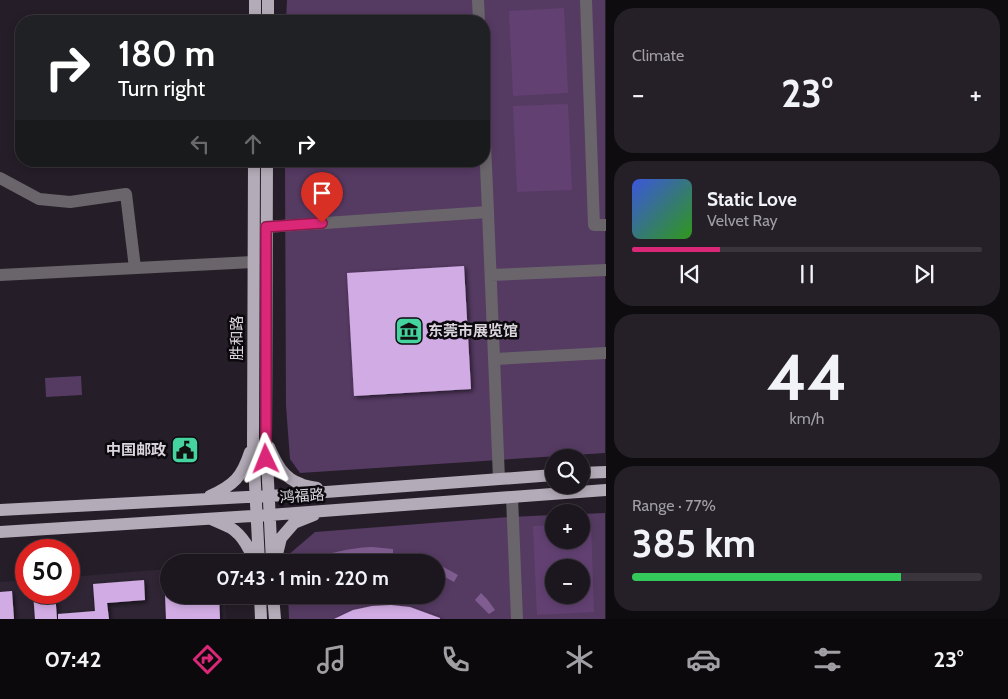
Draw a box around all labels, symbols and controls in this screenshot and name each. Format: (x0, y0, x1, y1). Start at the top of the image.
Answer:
text: 180 m (118, 32, 215, 75)
icon: right (35, 35, 100, 100)
text: Climate (632, 46, 684, 65)
text: 23° (781, 70, 833, 117)
text: Turn right (118, 75, 205, 102)
text: − (632, 77, 644, 111)
text: + (970, 77, 982, 111)
icon: left (186, 130, 214, 158)
icon: ahead (239, 130, 267, 158)
icon: right (292, 130, 320, 158)
pin (301, 172, 343, 223)
icon: arrive (308, 179, 336, 207)
text: Static Love (707, 188, 797, 211)
text: Velvet Ray (707, 211, 778, 230)
icon: previous (676, 260, 704, 288)
icon: pause (793, 260, 821, 288)
icon: next (910, 260, 938, 288)
street label: 胜和路 (228, 315, 246, 361)
museum icon: 东莞市展览馆 (394, 316, 424, 346)
place label: 东莞市展览馆 (428, 322, 518, 340)
text: 44 (767, 337, 847, 416)
text: km/h (789, 409, 825, 428)
position arrow (239, 432, 291, 484)
public building icon: 中国邮政 (170, 435, 200, 465)
place label: 中国邮政 (106, 441, 166, 459)
map controls (545, 449, 590, 604)
button: search (545, 449, 590, 494)
street label: 鸿福路 (279, 485, 325, 507)
text: Range · 77% (632, 496, 716, 515)
button: + (545, 504, 590, 549)
text: 385 km (632, 520, 756, 567)
speed limit sign: 50 (15, 539, 80, 604)
button: − (545, 559, 590, 604)
text: 07:43 · 1 min · 220 m (216, 567, 389, 590)
icon: directions (190, 642, 225, 677)
icon: music (314, 642, 349, 677)
icon: phone (438, 642, 473, 677)
icon: climate (562, 642, 597, 677)
icon: car (686, 642, 721, 677)
icon: filters (810, 642, 845, 677)
text: 07:42 (44, 646, 101, 673)
text: 23° (934, 646, 963, 673)

